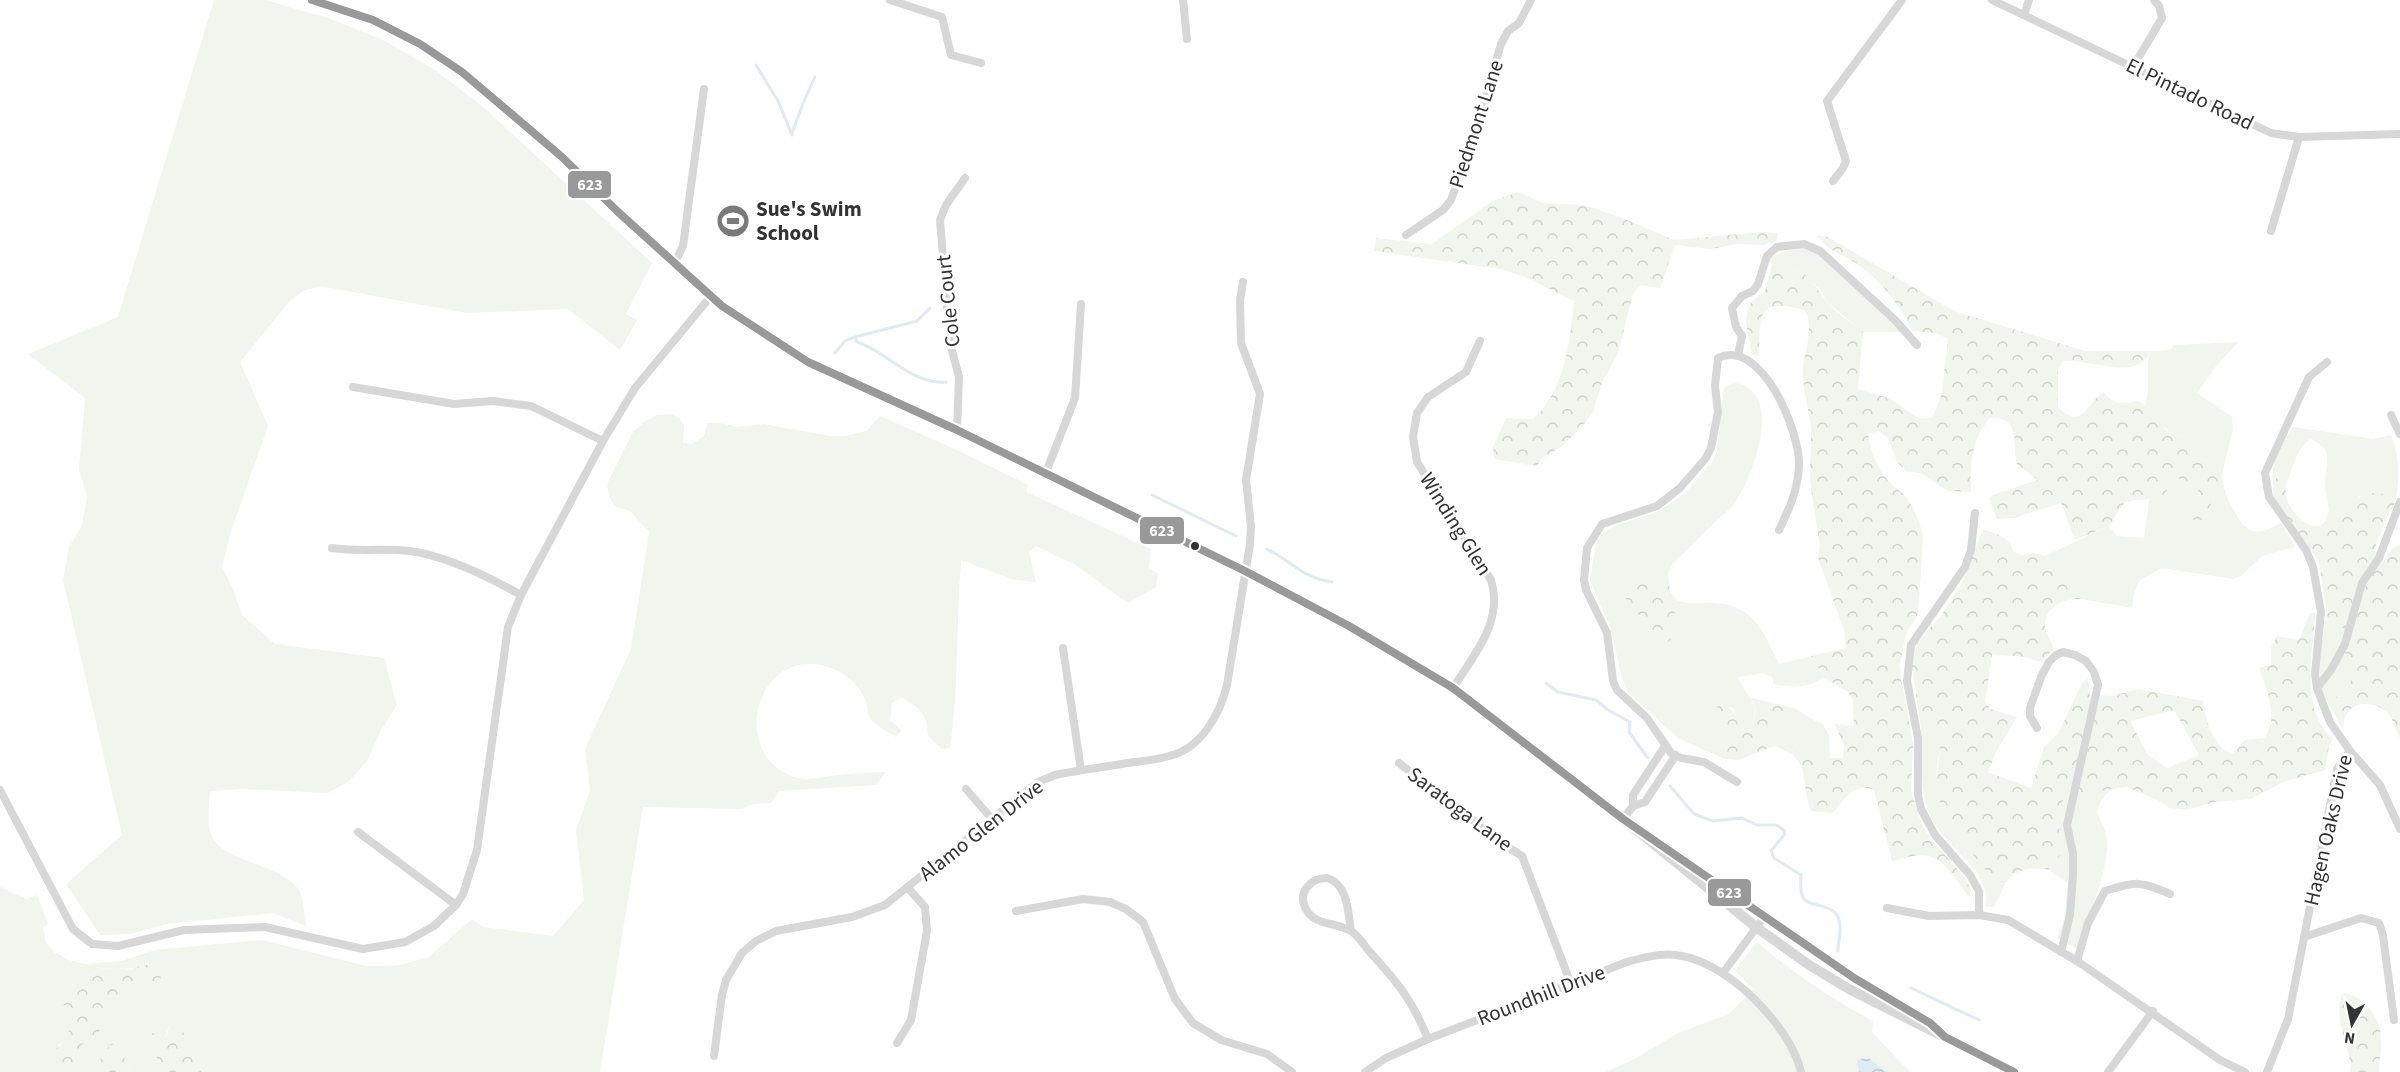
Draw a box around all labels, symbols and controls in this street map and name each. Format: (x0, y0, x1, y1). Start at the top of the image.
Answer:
street label: El Pintado Road (2121, 50, 2259, 138)
street label: Piedmont Lane (1441, 56, 1511, 192)
line badge: 623 (567, 170, 612, 199)
text: 623 (577, 174, 603, 196)
place label: Sue's Swim School (756, 194, 862, 248)
sports icon: Sue's Swim School (715, 203, 751, 239)
street label: Cole Court (928, 253, 968, 349)
street label: Winding Glen (1412, 467, 1500, 581)
line badge: 623 (1139, 516, 1185, 545)
text: 623 (1149, 520, 1175, 542)
unlabelled marker (1189, 540, 1201, 552)
street label: Hagen Oaks Drive (2296, 752, 2360, 908)
street label: Saratoga Lane (1401, 759, 1519, 859)
street label: Alamo Glen Drive (913, 772, 1049, 888)
line badge: 623 (1707, 878, 1752, 907)
text: 623 (1716, 882, 1742, 904)
street label: Roundhill Drive (1473, 957, 1609, 1033)
north arrow (2322, 994, 2382, 1054)
text: N (2343, 1026, 2357, 1050)

